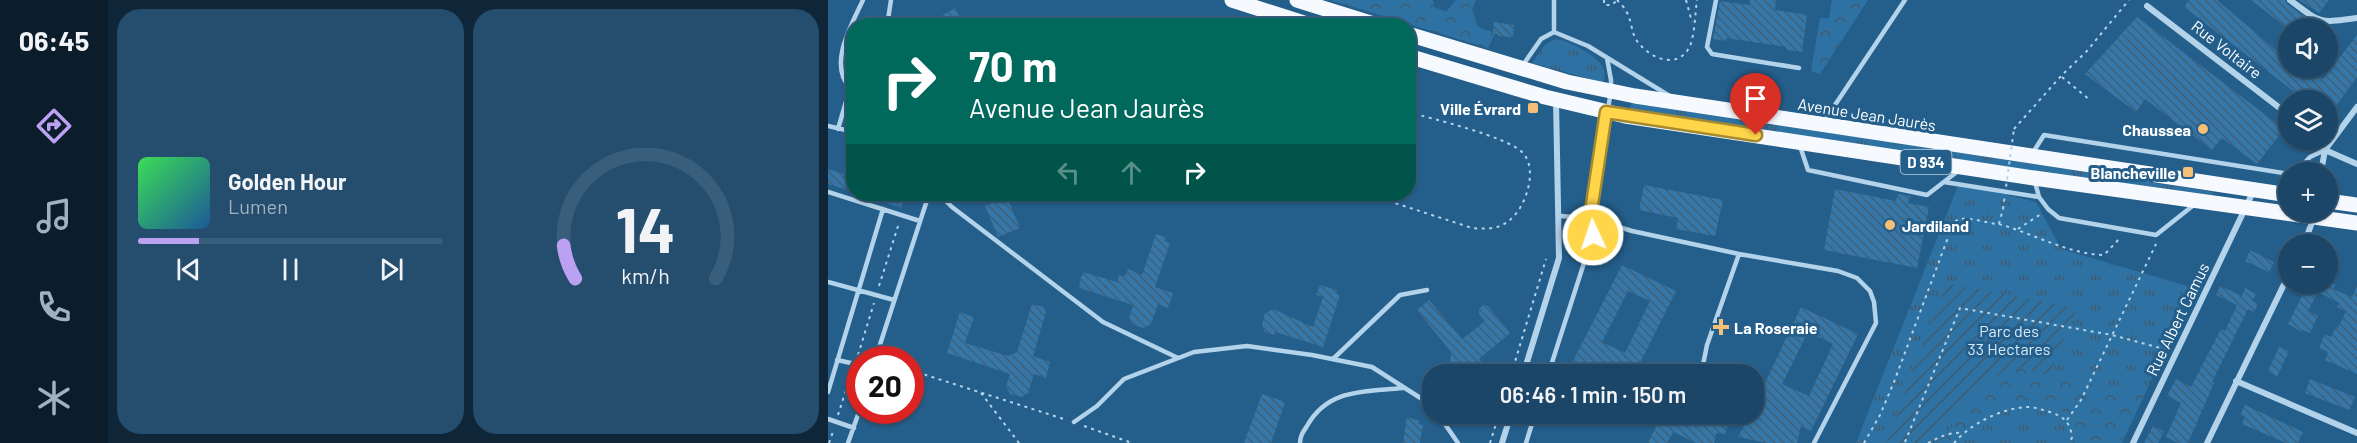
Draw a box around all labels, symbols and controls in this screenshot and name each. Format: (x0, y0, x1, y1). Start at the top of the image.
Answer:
street label: Rue Voltaire (2188, 16, 2266, 82)
map controls (2278, 18, 2338, 294)
button: sound (2278, 18, 2338, 78)
text: 06:45 (19, 24, 89, 56)
text: 70 m (969, 40, 1057, 90)
icon: right (870, 42, 948, 120)
pin (1730, 73, 1781, 135)
icon: arrive (1739, 82, 1772, 115)
button: layers (2278, 90, 2338, 150)
text: Avenue Jean Jaurès (969, 91, 1204, 123)
street label: Avenue Jean Jaurès (1797, 94, 1937, 134)
place label: Ville Évrard (1440, 99, 1521, 118)
marker: Ville Évrard (1526, 101, 1540, 115)
icon: directions (33, 105, 75, 147)
place label: Chaussea (2122, 120, 2191, 139)
marker: Chaussea (2196, 122, 2210, 136)
road number: D 934 (1900, 150, 1952, 174)
icon: left (1052, 156, 1085, 189)
icon: ahead (1115, 156, 1148, 189)
icon: right (1178, 156, 1211, 189)
button: + (2278, 162, 2338, 222)
place label: Blancheville (2090, 163, 2176, 182)
marker: Blancheville (2181, 165, 2195, 179)
text: Golden Hour (228, 168, 346, 194)
text: 14 (616, 191, 676, 265)
text: Lumen (228, 194, 288, 218)
icon: music (33, 195, 75, 237)
position arrow (1561, 203, 1625, 267)
place label: Jardiland (1902, 216, 1969, 235)
marker: Jardiland (1883, 218, 1897, 232)
button: − (2278, 234, 2338, 294)
icon: previous (172, 253, 205, 286)
icon: pause (274, 253, 307, 286)
icon: next (375, 253, 408, 286)
street label: Rue Albert Camus (2141, 260, 2213, 378)
text: km/h (621, 263, 670, 288)
icon: phone (33, 286, 75, 328)
marker: La Roseraie (1712, 318, 1730, 336)
place label: La Roseraie (1734, 318, 1818, 337)
park label: Parc des 33 Hectares (1968, 321, 2050, 358)
speed limit sign: 20 (846, 346, 924, 424)
icon: climate (33, 377, 75, 419)
text: 06:46 · 1 min · 150 m (1500, 381, 1686, 407)

